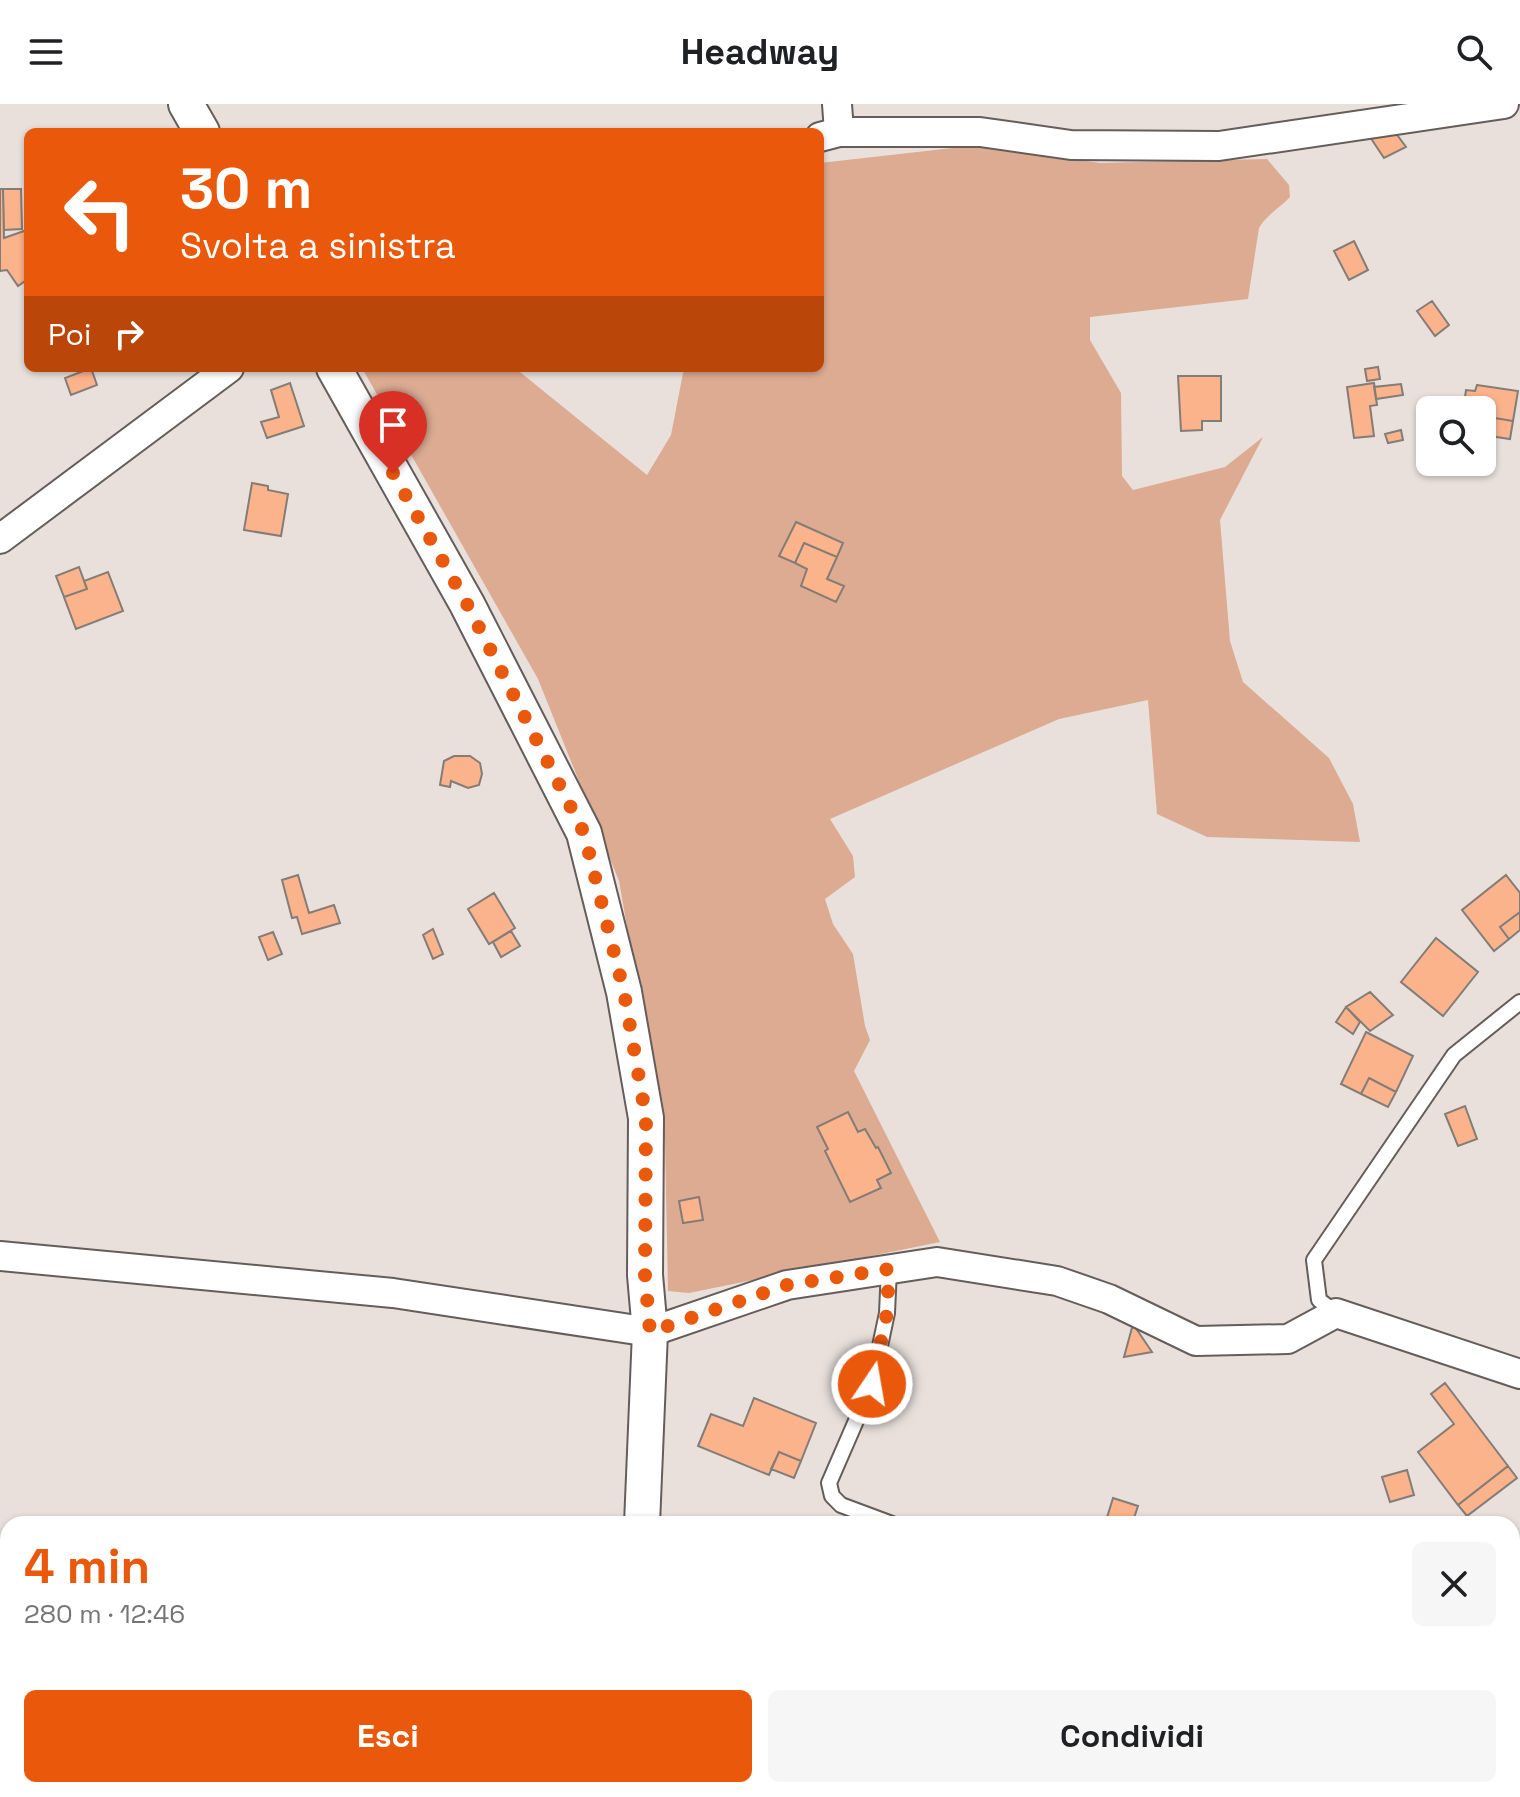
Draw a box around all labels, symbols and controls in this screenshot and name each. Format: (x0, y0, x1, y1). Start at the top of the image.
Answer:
text: Headway (681, 29, 839, 75)
icon: menu (24, 30, 68, 74)
icon: search (1452, 30, 1496, 74)
text: 30 m (180, 153, 312, 224)
icon: left (48, 160, 152, 264)
text: Svolta a sinistra (180, 223, 456, 269)
icon: right (107, 312, 151, 356)
text: Poi (48, 315, 91, 354)
pin (359, 391, 427, 473)
map controls (1416, 396, 1496, 476)
button: search (1416, 396, 1496, 476)
icon: arrive (371, 403, 415, 447)
position arrow (830, 1342, 914, 1426)
text: 4 min (24, 1536, 150, 1597)
button: close (1412, 1542, 1496, 1626)
text: 280 m · 12:46 (24, 1597, 185, 1631)
button: Esci (24, 1690, 752, 1782)
button: Condividi (768, 1690, 1496, 1782)

